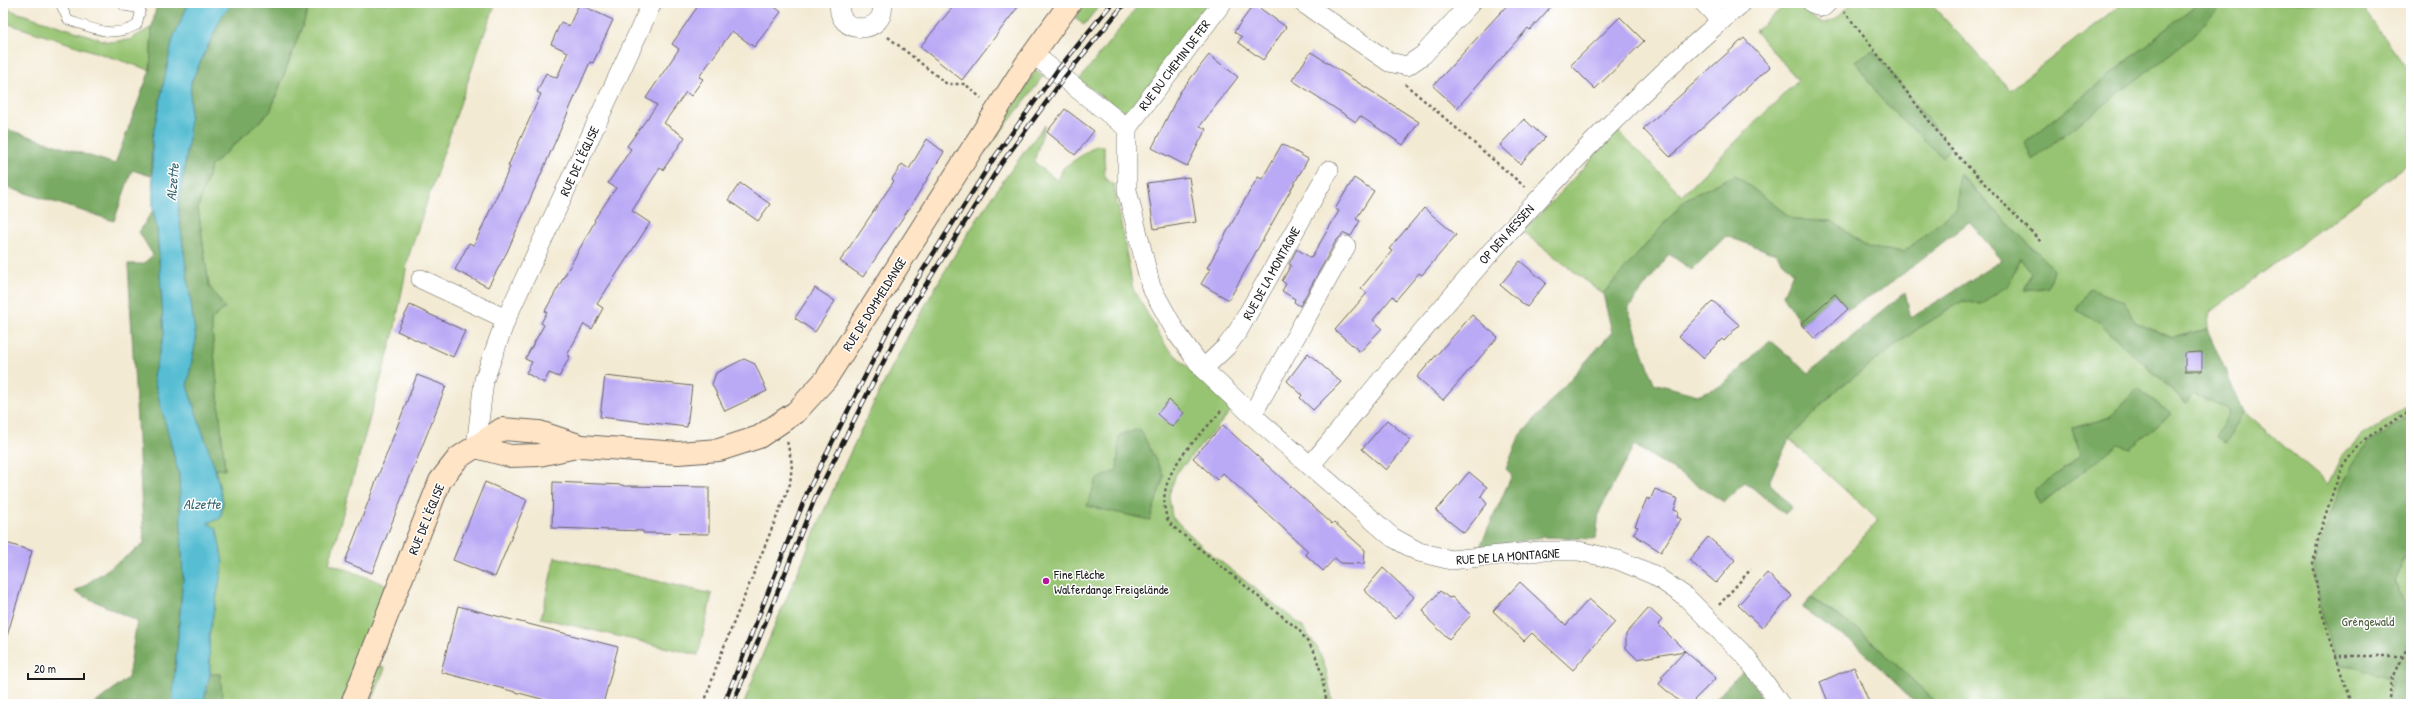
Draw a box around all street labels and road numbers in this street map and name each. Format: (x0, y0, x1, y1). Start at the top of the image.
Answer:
street label: RUE DU CHEMIN DE FER (1134, 16, 1214, 114)
street label: RUE DE L'ÉGLISE (555, 123, 603, 199)
street label: OP DEN AESSEN (1474, 200, 1538, 268)
street label: RUE DE LA MONTAGNE (1238, 223, 1304, 323)
street label: RUE DE DOMMELDANGE (838, 253, 910, 354)
street label: RUE DE L'ÉGLISE (404, 481, 449, 557)
street label: RUE DE LA MONTAGNE (1455, 543, 1561, 569)

